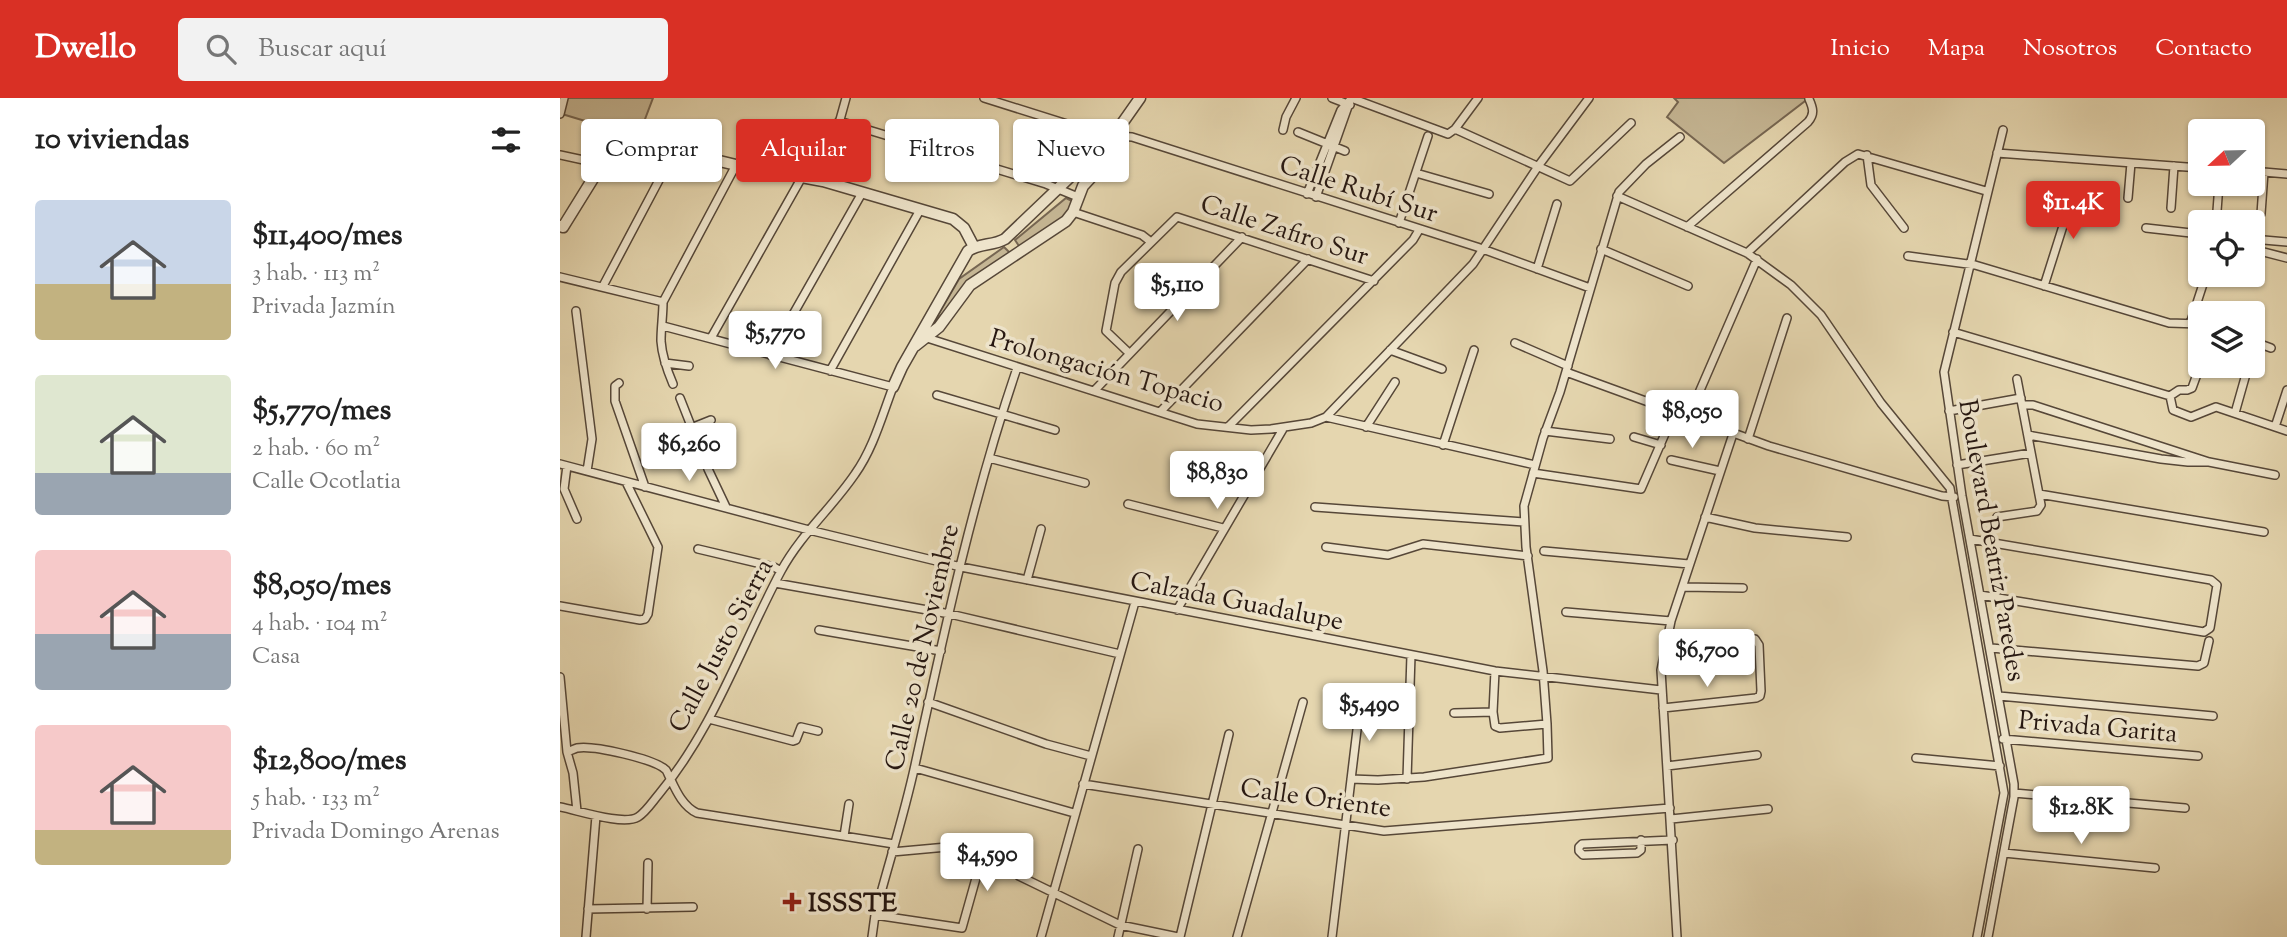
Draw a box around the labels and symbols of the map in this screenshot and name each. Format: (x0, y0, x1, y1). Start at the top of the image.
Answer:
north arrow (2188, 119, 2264, 196)
street label: Calle Rubí Sur (1274, 147, 1442, 233)
pin: $11.4K (2016, 181, 2130, 241)
street label: Calle Zafiro Sur (1195, 187, 1373, 276)
pin: $5,110 (1120, 264, 1234, 323)
pin: $5,770 (718, 312, 832, 371)
street label: Prolongación Topacio (985, 321, 1228, 424)
pin: $8,050 (1635, 390, 1749, 450)
street label: Boulevard Beatriz Paredes (1948, 397, 2034, 684)
pin: $6,260 (632, 424, 746, 483)
pin: $8,830 (1160, 452, 1274, 511)
street label: Calle 20 de Noviembre (877, 521, 970, 775)
street label: Calle Justo Sierra (661, 553, 784, 740)
street label: Calzada Guadalupe (1127, 564, 1346, 641)
pin: $6,700 (1650, 630, 1764, 689)
pin: $5,490 (1312, 684, 1426, 743)
street label: Privada Garita (2017, 703, 2179, 754)
street label: Calle Oriente (1238, 771, 1393, 828)
pin: $12.8K (2024, 786, 2138, 846)
pin: $4,590 (930, 834, 1044, 893)
place label: ISSSTE (808, 886, 897, 923)
marker: ISSSTE (782, 892, 802, 912)

